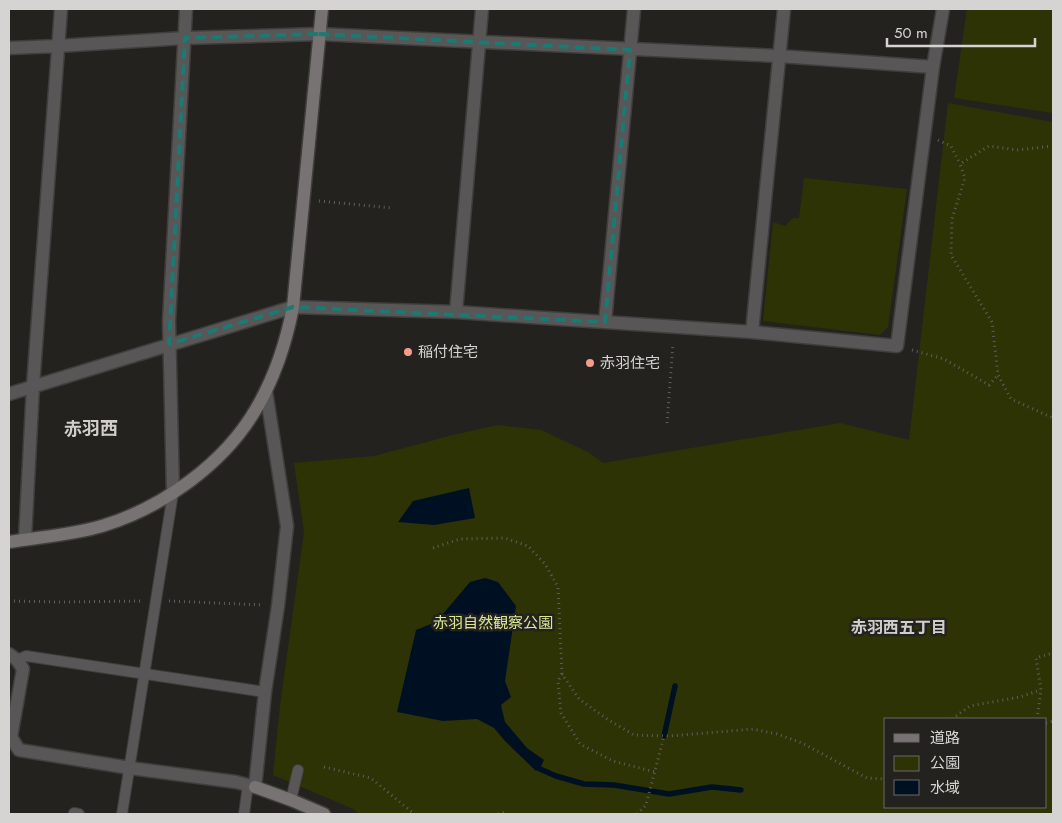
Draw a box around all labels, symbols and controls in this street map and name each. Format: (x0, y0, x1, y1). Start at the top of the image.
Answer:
scale bar (887, 15, 1034, 47)
text: 50 m (894, 22, 928, 44)
place label: 稲付住宅 (418, 341, 478, 363)
marker: 稲付住宅 (402, 346, 414, 358)
place label: 赤羽住宅 (600, 352, 660, 374)
marker: 赤羽住宅 (584, 357, 596, 369)
district label: 赤羽西 (64, 416, 118, 442)
park label: 赤羽自然観察公園 (433, 612, 553, 634)
district label: 赤羽西五丁目 (851, 616, 947, 639)
legend (884, 718, 1047, 808)
text: 道路 (930, 727, 960, 749)
text: 公園 (930, 752, 960, 774)
text: 水域 (930, 777, 960, 799)

